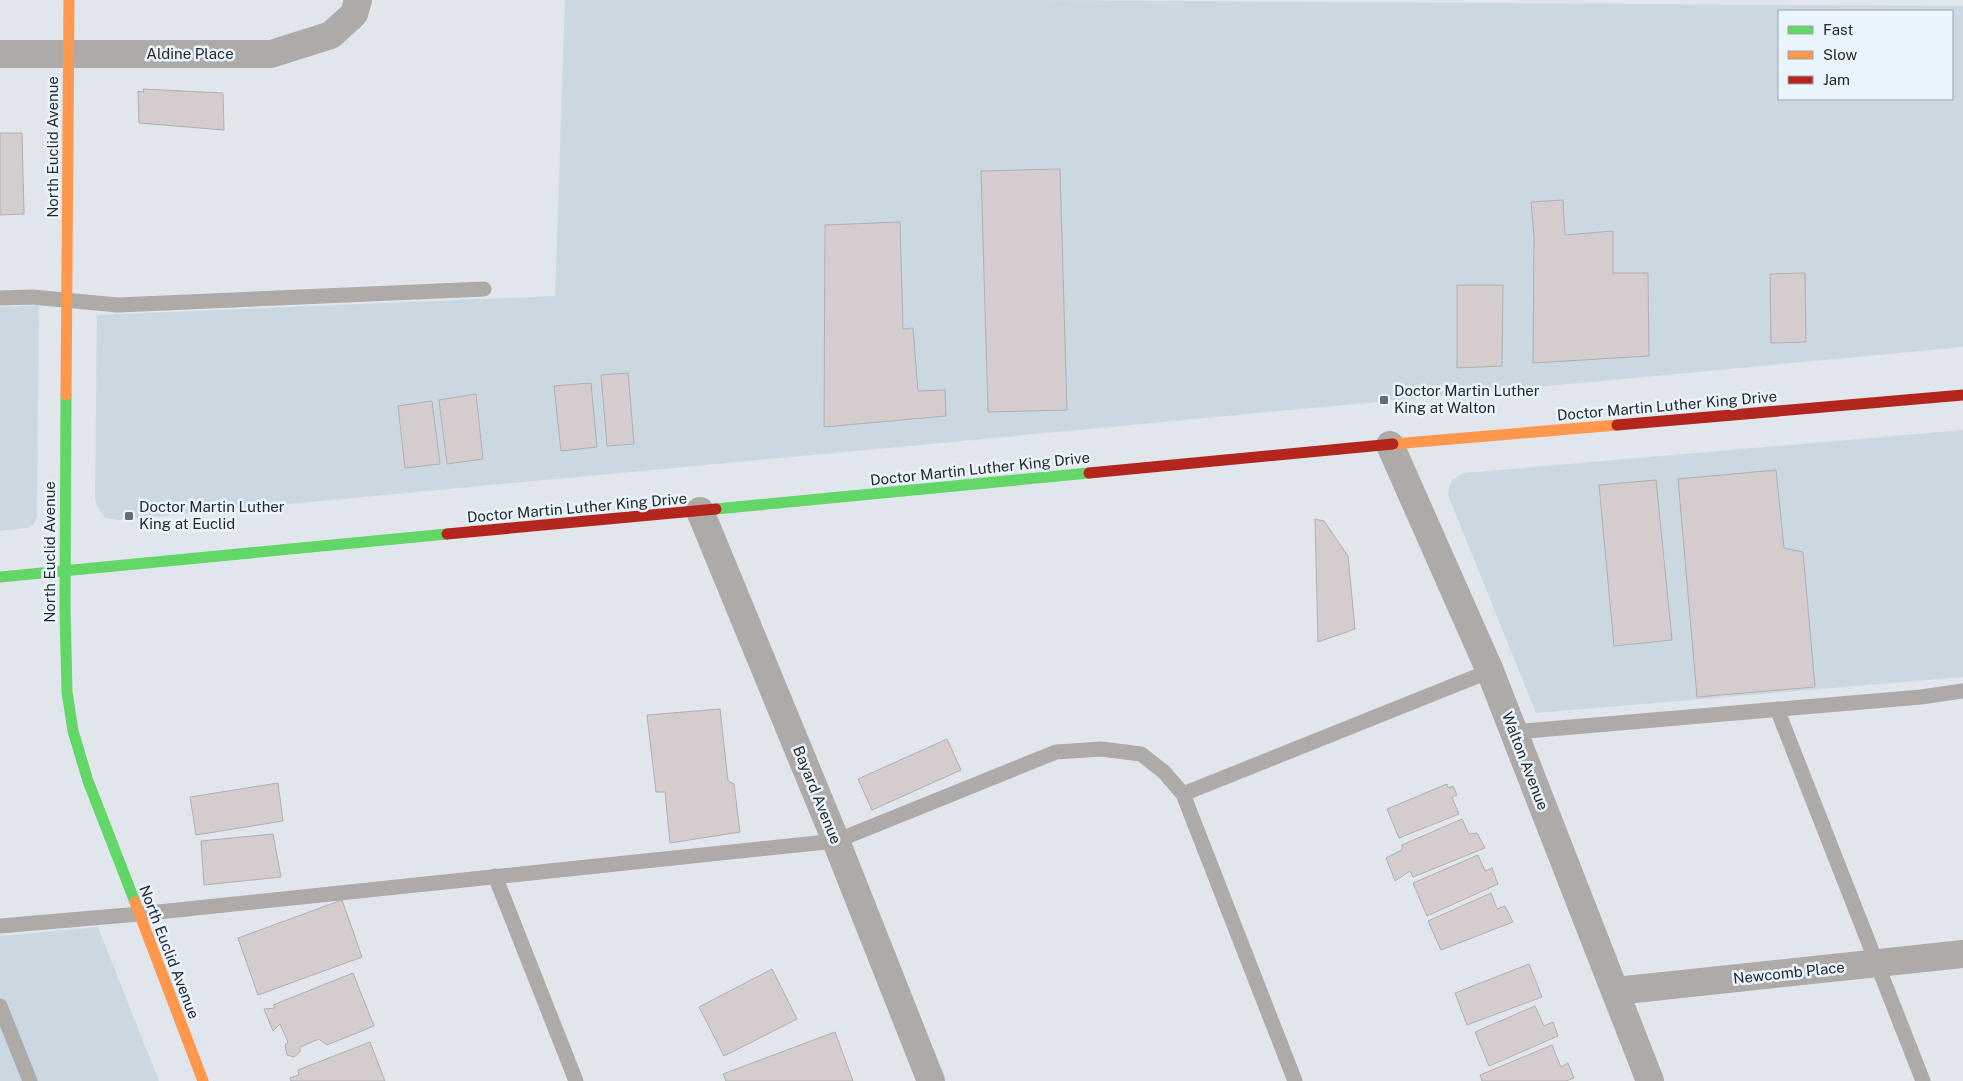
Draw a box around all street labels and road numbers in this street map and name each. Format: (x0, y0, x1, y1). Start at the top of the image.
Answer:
street label: Aldine Place (146, 45, 234, 62)
street label: North Euclid Avenue (44, 76, 61, 218)
street label: Doctor Martin Luther King Drive (1556, 387, 1778, 424)
street label: Doctor Martin Luther King Drive (869, 449, 1091, 489)
street label: North Euclid Avenue (41, 481, 58, 623)
street label: Doctor Martin Luther King Drive (466, 489, 688, 526)
street label: Walton Avenue (1499, 709, 1552, 812)
street label: Bayard Avenue (790, 743, 845, 846)
street label: North Euclid Avenue (136, 883, 203, 1021)
street label: Newcomb Place (1732, 958, 1846, 987)

